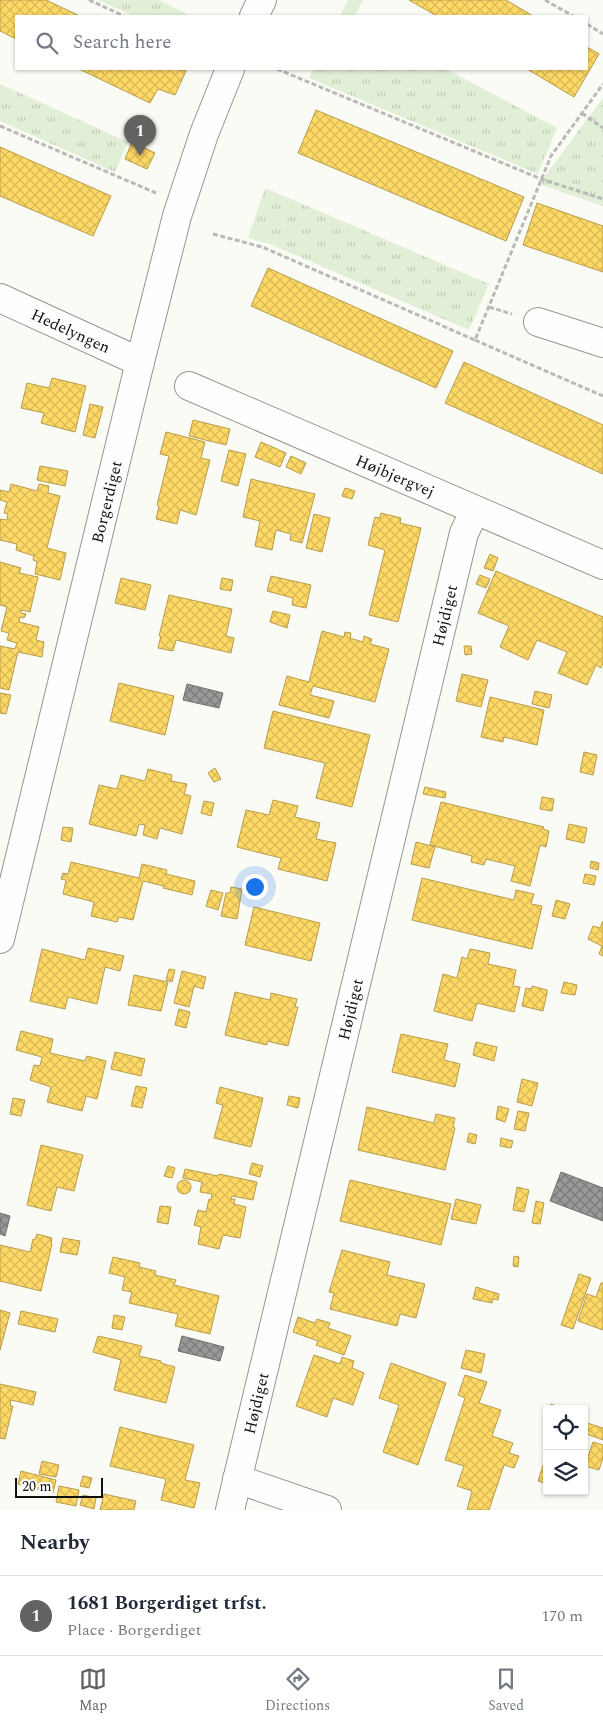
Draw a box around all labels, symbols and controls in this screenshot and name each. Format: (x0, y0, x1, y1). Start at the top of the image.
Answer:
search box (15, 15, 588, 70)
text: Search here (73, 28, 172, 57)
icon: search (33, 29, 61, 57)
pin: 1 (124, 115, 156, 156)
street label: Hedelyngen (27, 303, 114, 360)
street label: Højbjergvej (352, 449, 438, 504)
street label: Borgerdiget (85, 458, 129, 546)
street label: Højdiget (426, 582, 464, 649)
your location (242, 874, 268, 900)
street label: Højdiget (332, 976, 370, 1043)
street label: Højdiget (238, 1370, 276, 1436)
map controls (543, 1405, 588, 1495)
button: locate (543, 1405, 588, 1450)
button: layers (543, 1450, 588, 1495)
scale bar (15, 1475, 102, 1498)
text: 20 m (22, 1476, 52, 1497)
text: Nearby (20, 1527, 90, 1559)
text: 1681 Borgerdiget trfst. (67, 1589, 267, 1618)
text: 1 (32, 1604, 40, 1628)
text: 170 m (541, 1604, 583, 1628)
text: Place · Borgerdiget (67, 1618, 201, 1642)
tab: Map (79, 1665, 107, 1716)
tab: Directions (265, 1665, 330, 1716)
tab: Saved (488, 1665, 524, 1716)

